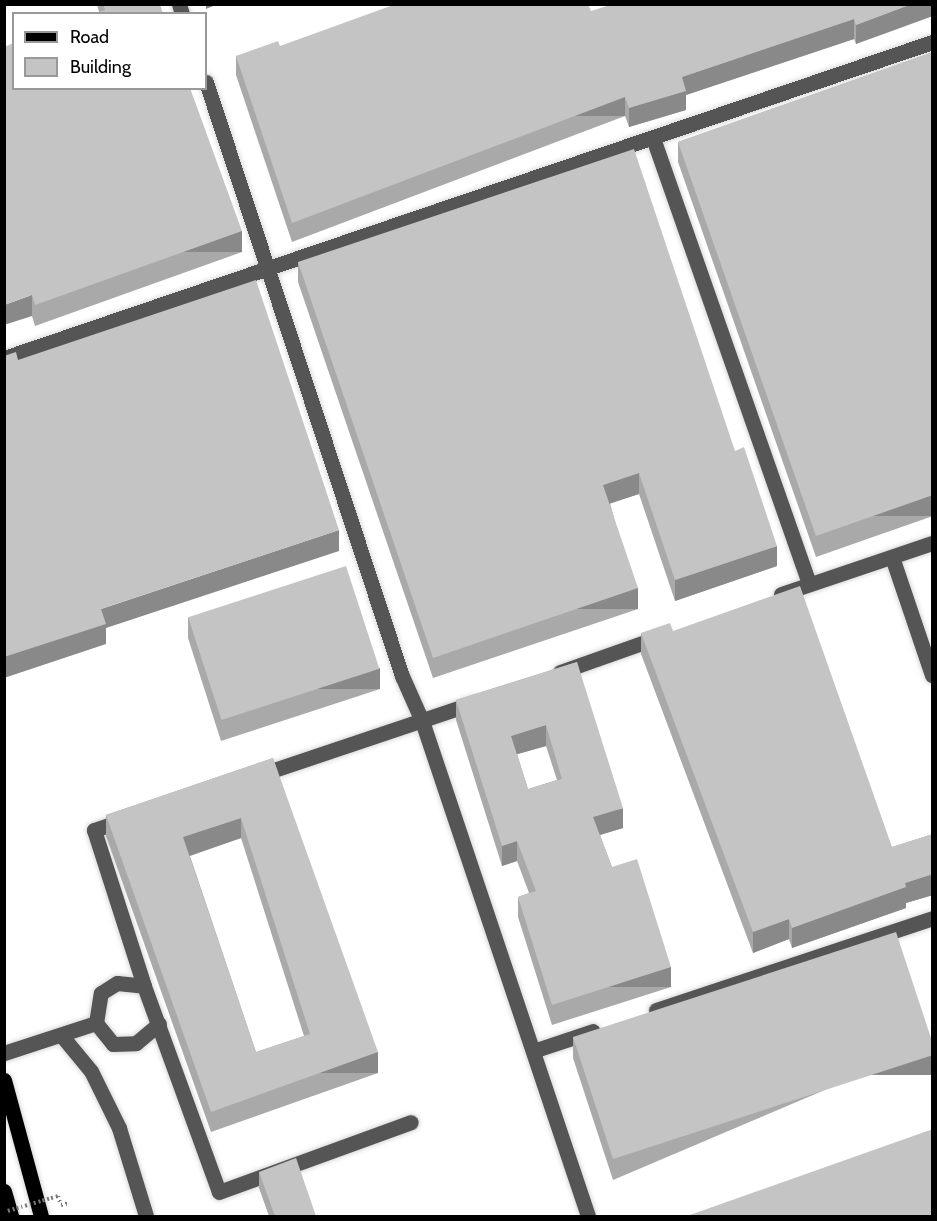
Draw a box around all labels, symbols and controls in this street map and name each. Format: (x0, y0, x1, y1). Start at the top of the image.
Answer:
legend (12, 12, 207, 90)
text: Road (70, 26, 109, 48)
text: Building (70, 56, 131, 78)

